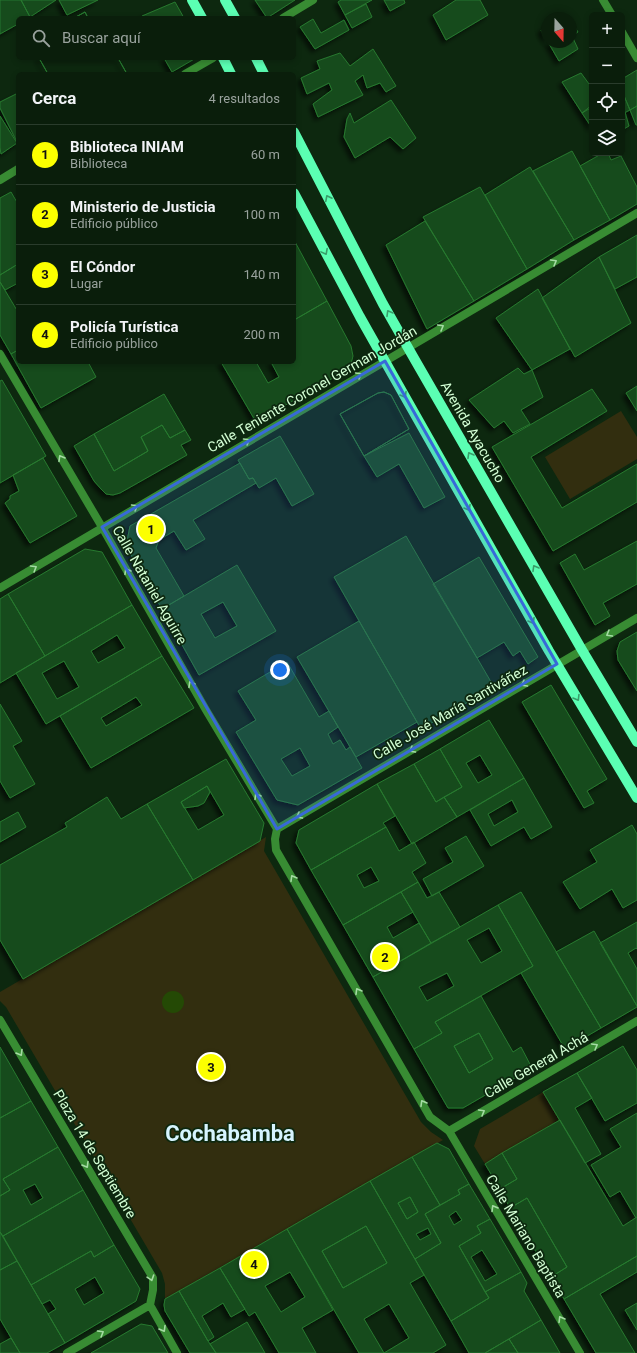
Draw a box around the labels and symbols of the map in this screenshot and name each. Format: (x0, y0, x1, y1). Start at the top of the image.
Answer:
north arrow (541, 12, 577, 48)
one-way arrow (326, 195, 333, 202)
one-way arrow (321, 248, 328, 255)
one-way arrow (549, 259, 557, 266)
one-way arrow (386, 310, 393, 317)
street label: Calle Teniente Coronel German Jordán (204, 322, 420, 456)
one-way arrow (437, 325, 444, 332)
one-way arrow (355, 373, 362, 380)
street label: Avenida Ayacucho (438, 379, 508, 485)
one-way arrow (399, 391, 406, 398)
one-way arrow (243, 439, 250, 446)
one-way arrow (467, 452, 474, 459)
one-way arrow (59, 455, 66, 462)
one-way arrow (463, 504, 470, 511)
one-way arrow (131, 505, 138, 512)
pin: 1 (138, 514, 164, 544)
street label: Calle Nataniel Aguirre (109, 523, 191, 647)
one-way arrow (532, 564, 539, 572)
one-way arrow (29, 565, 37, 572)
one-way arrow (124, 568, 131, 575)
one-way arrow (528, 617, 535, 624)
one-way arrow (606, 629, 613, 636)
your location (270, 660, 290, 680)
street label: Calle José María Santiváñez (370, 661, 530, 763)
one-way arrow (521, 680, 528, 687)
one-way arrow (189, 681, 196, 688)
one-way arrow (573, 694, 580, 701)
one-way arrow (408, 746, 416, 753)
one-way arrow (255, 793, 262, 800)
one-way arrow (297, 811, 304, 819)
one-way arrow (290, 875, 297, 882)
pin: 2 (372, 942, 398, 972)
one-way arrow (355, 988, 362, 995)
street label: Calle General Achá (481, 1029, 591, 1101)
one-way arrow (591, 1044, 598, 1051)
one-way arrow (15, 1049, 22, 1056)
pin: 3 (198, 1052, 224, 1082)
street label: Plaza 14 de Septiembre (50, 1087, 140, 1221)
one-way arrow (420, 1100, 427, 1107)
one-way arrow (478, 1109, 485, 1116)
district label: Cochabamba (165, 1121, 295, 1146)
one-way arrow (82, 1161, 89, 1168)
street label: Calle Mariano Baptista (483, 1172, 569, 1300)
one-way arrow (491, 1205, 499, 1212)
pin: 4 (241, 1249, 267, 1279)
one-way arrow (146, 1274, 155, 1281)
one-way arrow (558, 1316, 565, 1323)
one-way arrow (159, 1325, 166, 1332)
one-way arrow (97, 1331, 104, 1338)

